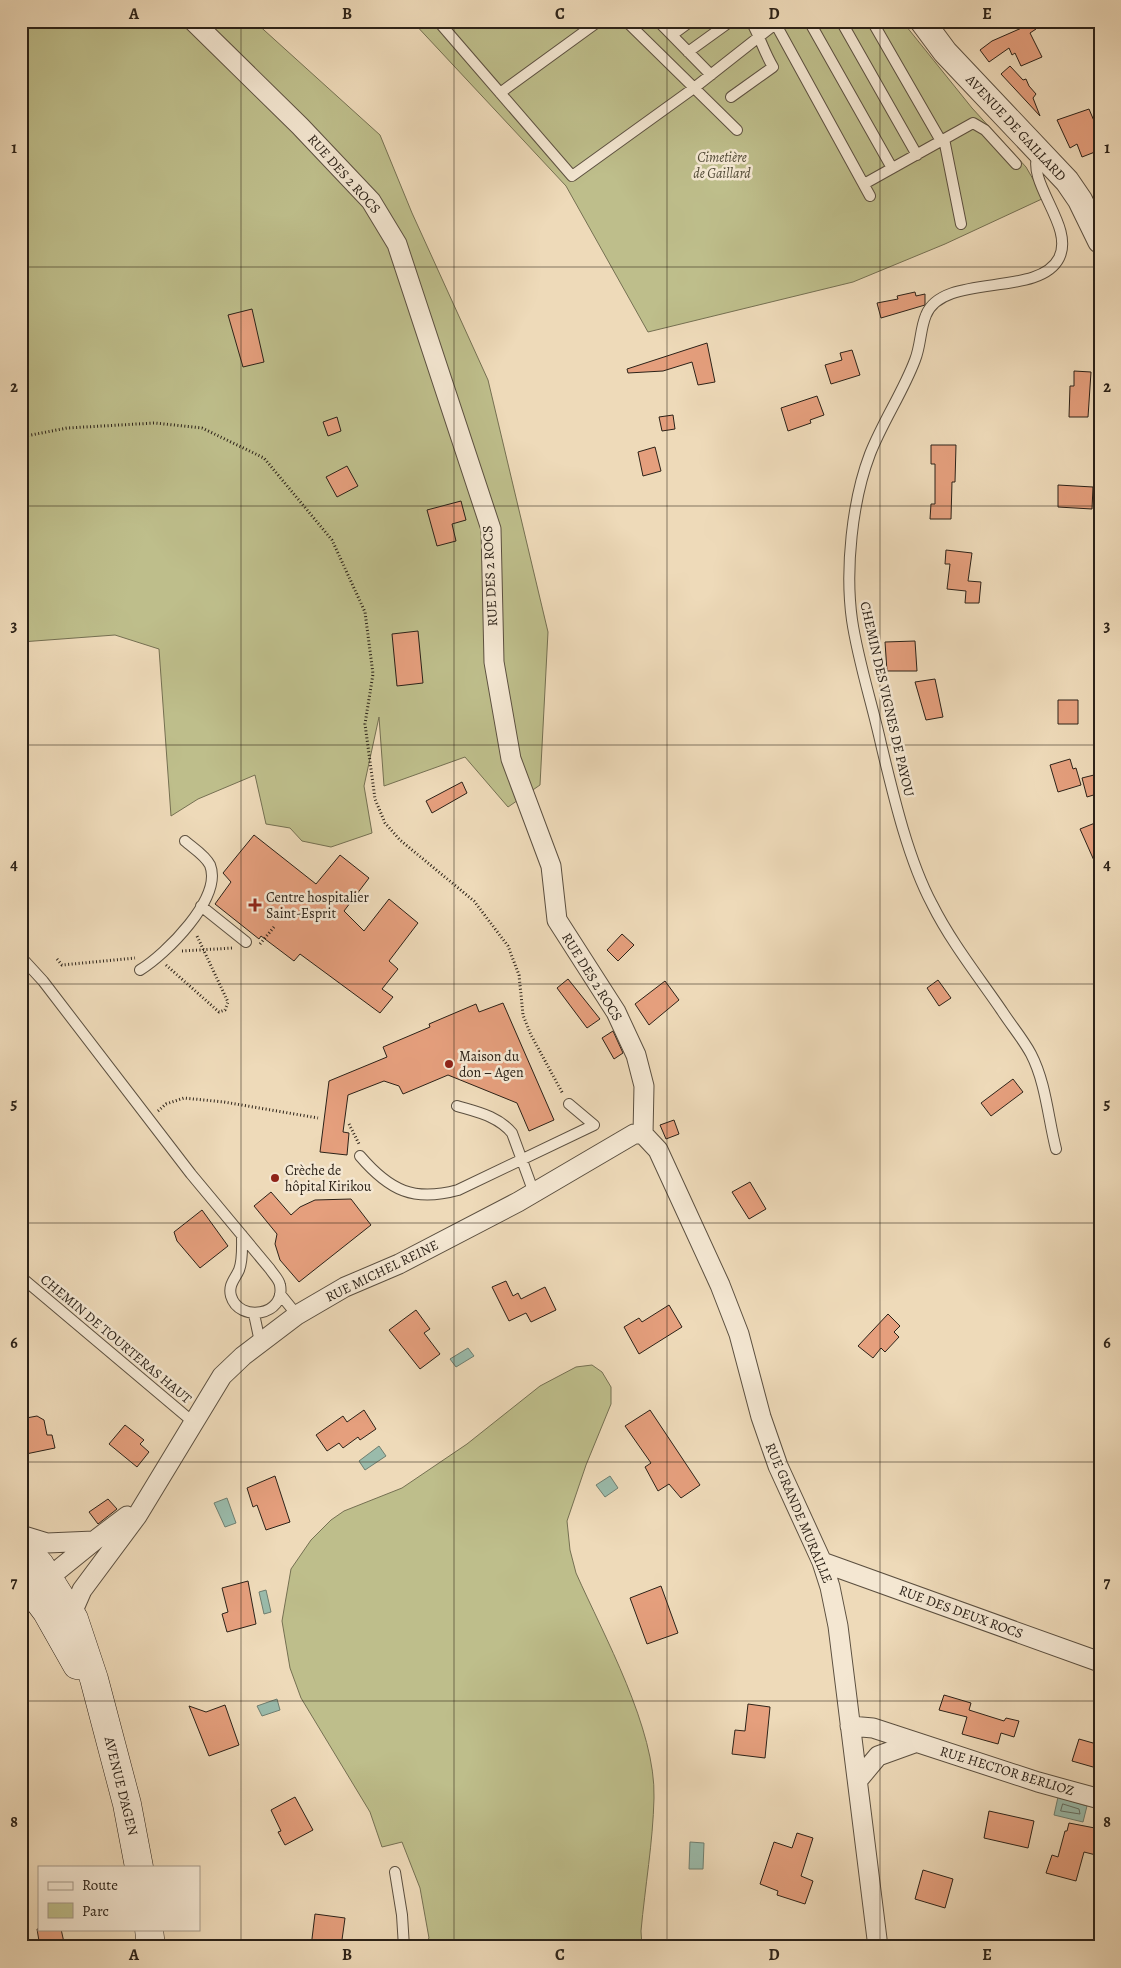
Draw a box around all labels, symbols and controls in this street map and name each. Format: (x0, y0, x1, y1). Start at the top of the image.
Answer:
text: A (128, 3, 140, 25)
text: B (342, 3, 352, 25)
text: C (555, 3, 565, 25)
text: D (768, 3, 780, 25)
text: E (982, 3, 992, 25)
street label: AVENUE DE GAILLARD (961, 70, 1071, 186)
street label: RUE DES 2 ROCS (303, 130, 385, 218)
text: 1 (11, 137, 17, 159)
text: 1 (1104, 137, 1110, 159)
park label: Cimetière de Gaillard (693, 148, 751, 183)
text: 2 (10, 376, 18, 398)
text: 2 (1103, 376, 1111, 398)
street label: RUE DES 2 ROCS (478, 525, 502, 627)
street label: CHEMIN DES VIGNES DE PAYOU (855, 600, 919, 799)
text: 3 (11, 615, 18, 637)
text: 3 (1104, 615, 1111, 637)
text: 4 (10, 854, 18, 876)
text: 4 (1103, 854, 1111, 876)
place label: Centre hospitalier Saint-Esprit (266, 888, 370, 923)
marker: Centre hospitalier Saint-Esprit (248, 898, 262, 912)
street label: RUE DES 2 ROCS (557, 929, 627, 1025)
place label: Maison du don – Agen (459, 1047, 524, 1082)
marker: Maison du don – Agen (443, 1058, 455, 1070)
text: 5 (11, 1093, 18, 1115)
text: 5 (1104, 1093, 1111, 1115)
place label: Crèche de hôpital Kirikou (285, 1161, 372, 1196)
marker: Crèche de hôpital Kirikou (269, 1172, 281, 1184)
street label: RUE MICHEL REINE (322, 1235, 442, 1307)
street label: CHEMIN DE TOURTERAS HAUT (36, 1270, 196, 1408)
text: 6 (10, 1332, 18, 1354)
text: 6 (1103, 1332, 1111, 1354)
street label: RUE GRANDE MURAILLE (761, 1440, 837, 1586)
text: 7 (11, 1572, 18, 1594)
text: 7 (1104, 1572, 1111, 1594)
street label: RUE DES DEUX ROCS (896, 1581, 1026, 1643)
street label: AVENUE D'AGEN (99, 1734, 142, 1837)
street label: RUE HECTOR BERLIOZ (938, 1742, 1076, 1800)
text: 8 (10, 1811, 18, 1833)
text: 8 (1103, 1811, 1111, 1833)
legend (38, 1866, 200, 1930)
text: Route (82, 1875, 118, 1895)
text: Parc (82, 1901, 109, 1921)
text: A (128, 1944, 140, 1966)
text: B (342, 1944, 352, 1966)
text: C (555, 1944, 565, 1966)
text: D (768, 1944, 780, 1966)
text: E (982, 1944, 992, 1966)

